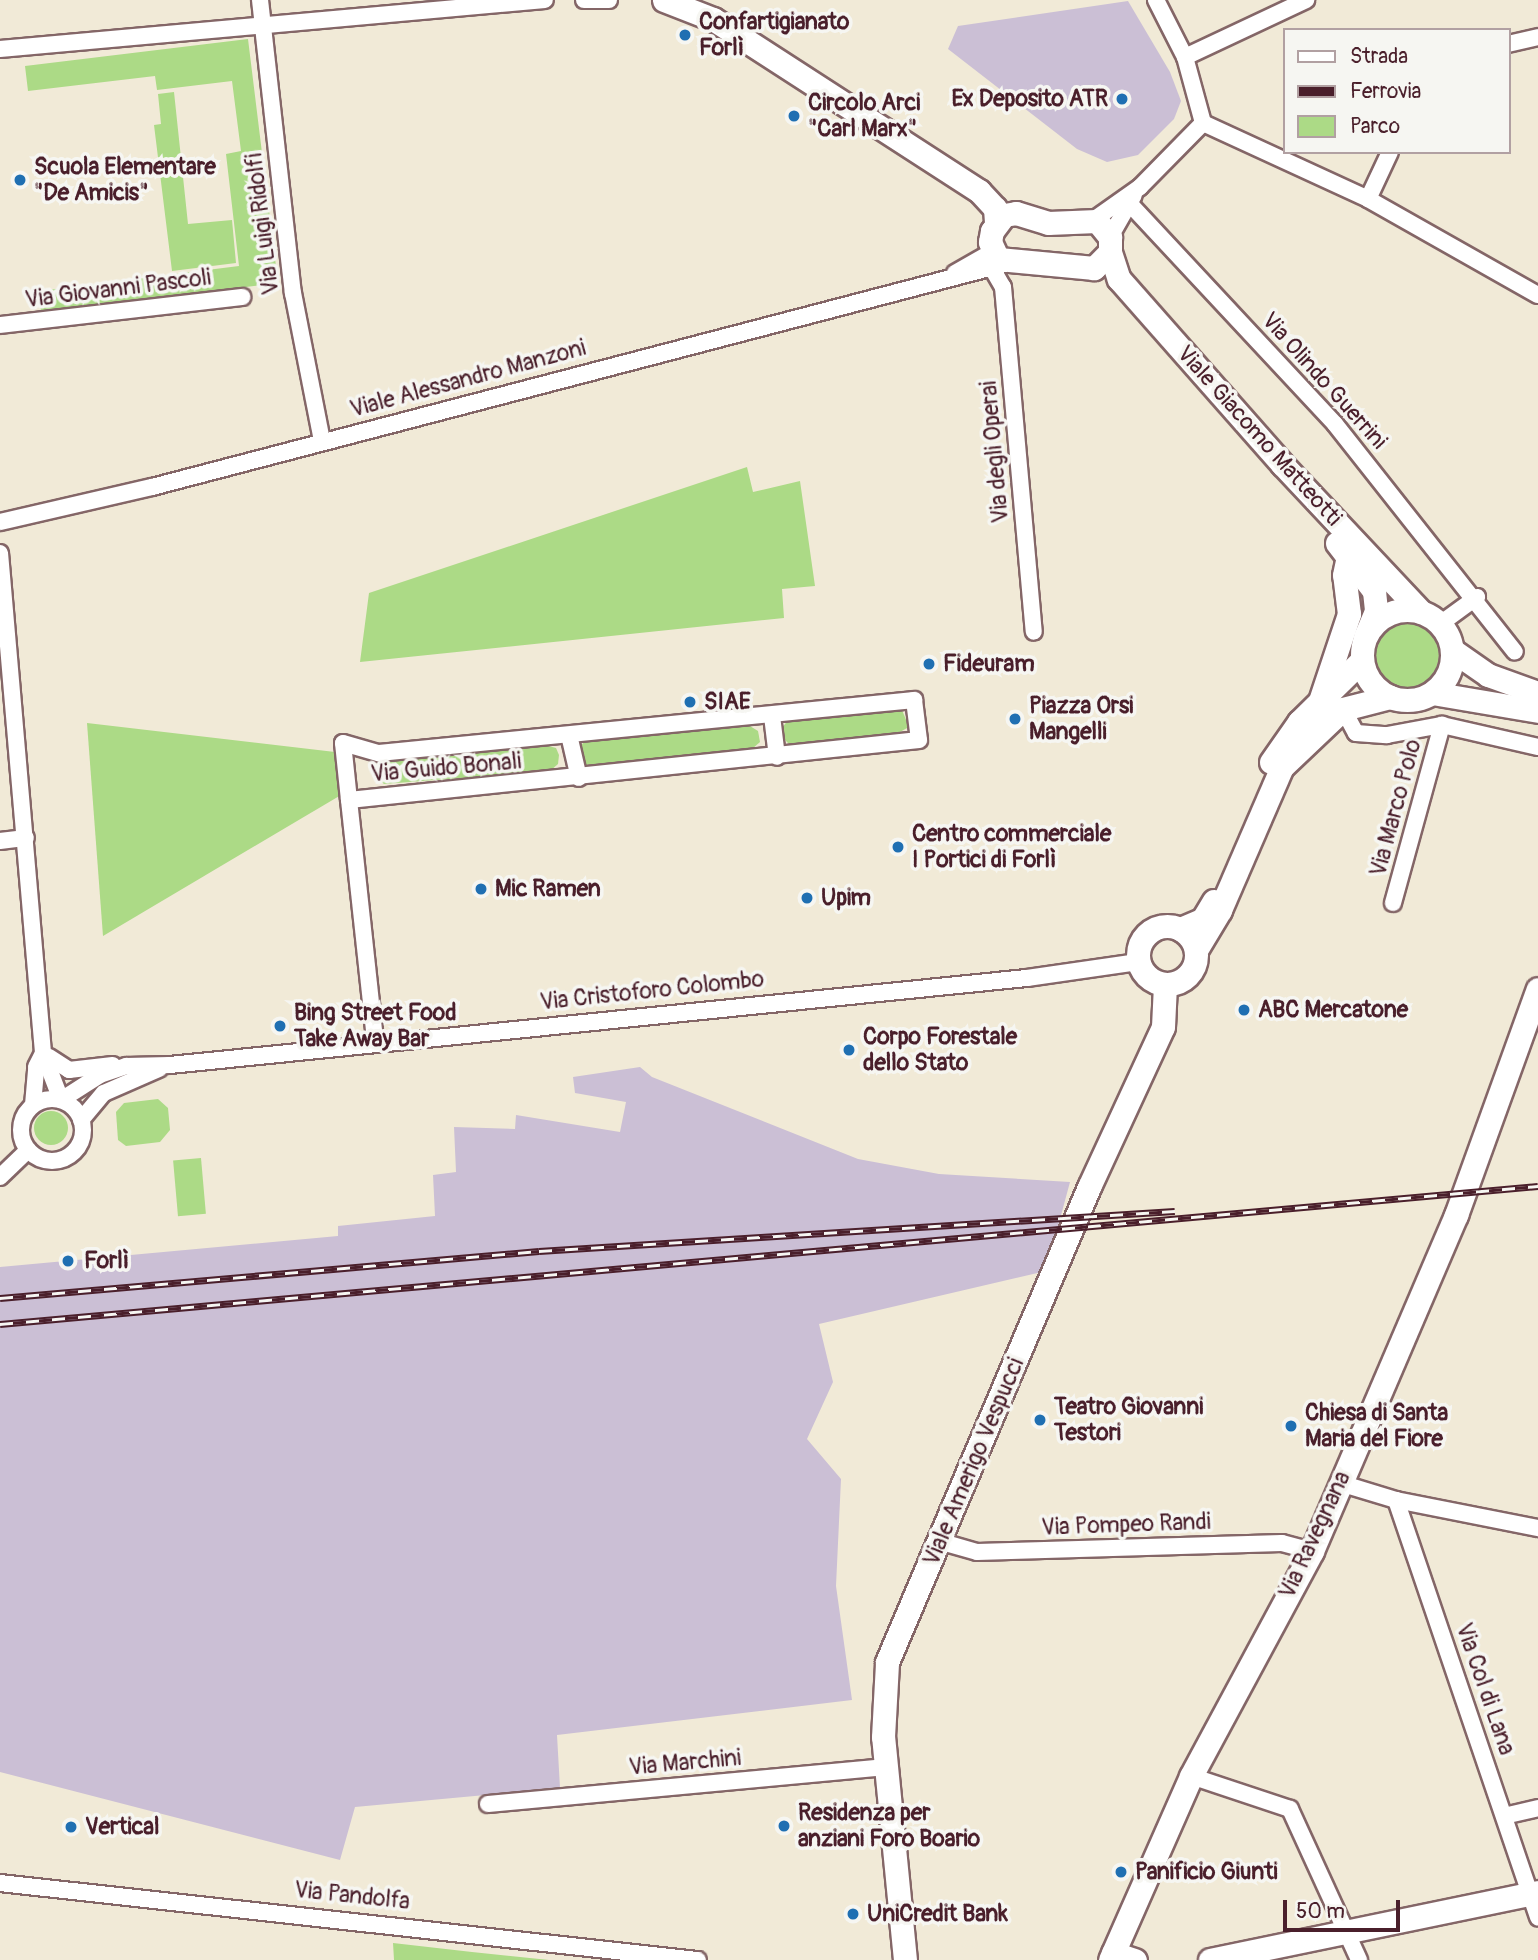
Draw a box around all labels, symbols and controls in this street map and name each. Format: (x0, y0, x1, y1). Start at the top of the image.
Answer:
place label: Confartigianato Forlì (699, 8, 849, 62)
marker: Confartigianato Forlì (677, 27, 693, 43)
legend (1282, 28, 1510, 154)
text: Strada (1350, 43, 1408, 70)
text: Ferrovia (1350, 78, 1421, 105)
place label: Ex Deposito ATR (952, 85, 1108, 113)
place label: Circolo Arci "Carl Marx" (808, 89, 920, 143)
marker: Ex Deposito ATR (1114, 91, 1130, 107)
marker: Circolo Arci "Carl Marx" (786, 108, 802, 124)
text: Parco (1350, 113, 1400, 140)
street label: Via Luigi Ridolfi (241, 152, 285, 296)
place label: Scuola Elementare "De Amicis" (34, 153, 216, 207)
marker: Scuola Elementare "De Amicis" (12, 172, 28, 188)
street label: Via Giovanni Pascoli (23, 264, 213, 314)
street label: Via Olindo Guerrini (1255, 307, 1393, 455)
street label: Viale Alessandro Manzoni (347, 334, 589, 424)
street label: Viale Giacomo Matteotti (1171, 340, 1347, 532)
street label: Via degli Operai (975, 380, 1015, 524)
place label: Fideuram (943, 650, 1035, 678)
marker: Fideuram (921, 656, 937, 672)
place label: SIAE (704, 688, 751, 716)
place label: Piazza Orsi Mangelli (1029, 692, 1133, 746)
marker: SIAE (682, 694, 698, 710)
marker: Piazza Orsi Mangelli (1007, 711, 1023, 727)
street label: Via Marco Polo (1364, 736, 1428, 880)
street label: Via Guido Bonali (370, 748, 522, 788)
place label: Centro commerciale I Portici di Forlì (912, 820, 1111, 874)
marker: Centro commerciale I Portici di Forlì (890, 839, 906, 855)
place label: Mic Ramen (495, 875, 601, 903)
marker: Mic Ramen (473, 881, 489, 897)
place label: Upim (821, 884, 871, 912)
marker: Upim (799, 890, 815, 906)
street label: Via Cristoforo Colombo (539, 966, 765, 1016)
place label: ABC Mercatone (1258, 996, 1408, 1024)
place label: Bing Street Food Take Away Bar (294, 999, 457, 1053)
marker: ABC Mercatone (1236, 1002, 1252, 1018)
marker: Bing Street Food Take Away Bar (272, 1018, 288, 1034)
place label: Corpo Forestale dello Stato (863, 1023, 1017, 1077)
marker: Corpo Forestale dello Stato (841, 1042, 857, 1058)
place label: Forlì (84, 1247, 128, 1275)
marker: Forlì (58, 1251, 78, 1271)
street label: Viale Amerigo Vespucci (918, 1354, 1030, 1570)
place label: Teatro Giovanni Testori (1054, 1393, 1203, 1447)
place label: Chiesa di Santa Maria del Fiore (1305, 1399, 1448, 1453)
marker: Teatro Giovanni Testori (1032, 1412, 1048, 1428)
marker: Chiesa di Santa Maria del Fiore (1283, 1418, 1299, 1434)
street label: Via Ravegnana (1273, 1467, 1357, 1603)
street label: Via Pompeo Randi (1041, 1508, 1211, 1542)
street label: Via Col di Lana (1450, 1619, 1520, 1759)
street label: Via Marchini (628, 1744, 742, 1782)
place label: Residenza per anziani Foro Boario (798, 1799, 980, 1853)
place label: Vertical (85, 1813, 160, 1841)
marker: Residenza per anziani Foro Boario (776, 1818, 792, 1834)
marker: Vertical (63, 1819, 79, 1835)
place label: Panificio Giunti (1135, 1858, 1278, 1886)
marker: Panificio Giunti (1113, 1864, 1129, 1880)
street label: Via Pandolfa (293, 1876, 411, 1916)
scale bar (1286, 1886, 1403, 1930)
text: 50 m (1296, 1898, 1345, 1925)
place label: UniCredit Bank (867, 1900, 1008, 1928)
marker: UniCredit Bank (845, 1906, 861, 1922)

